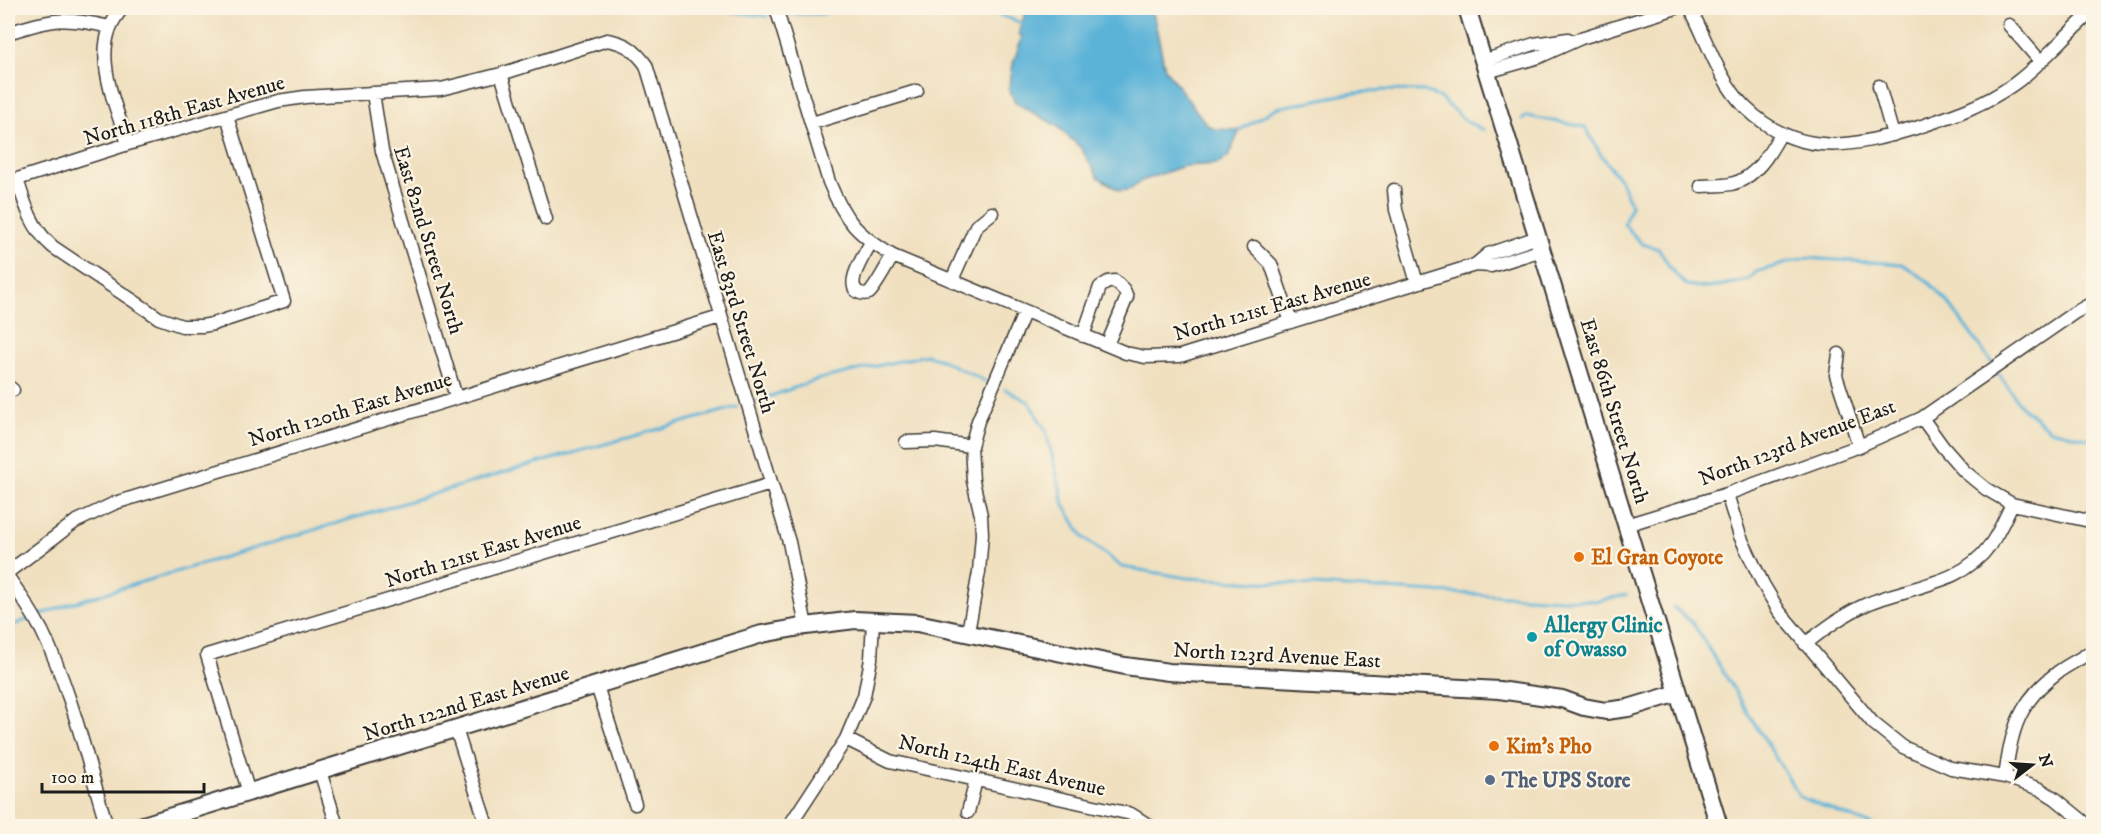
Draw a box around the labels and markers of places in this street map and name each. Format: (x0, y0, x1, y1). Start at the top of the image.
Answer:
place label: El Gran Coyote (1591, 545, 1724, 571)
marker: El Gran Coyote (1572, 550, 1586, 564)
place label: Allergy Clinic of Owasso (1543, 613, 1662, 663)
marker: Allergy Clinic of Owasso (1525, 630, 1539, 644)
place label: Kim's Pho (1506, 734, 1592, 760)
marker: Kim's Pho (1487, 739, 1501, 753)
place label: The UPS Store (1501, 768, 1631, 794)
marker: The UPS Store (1483, 773, 1497, 787)

